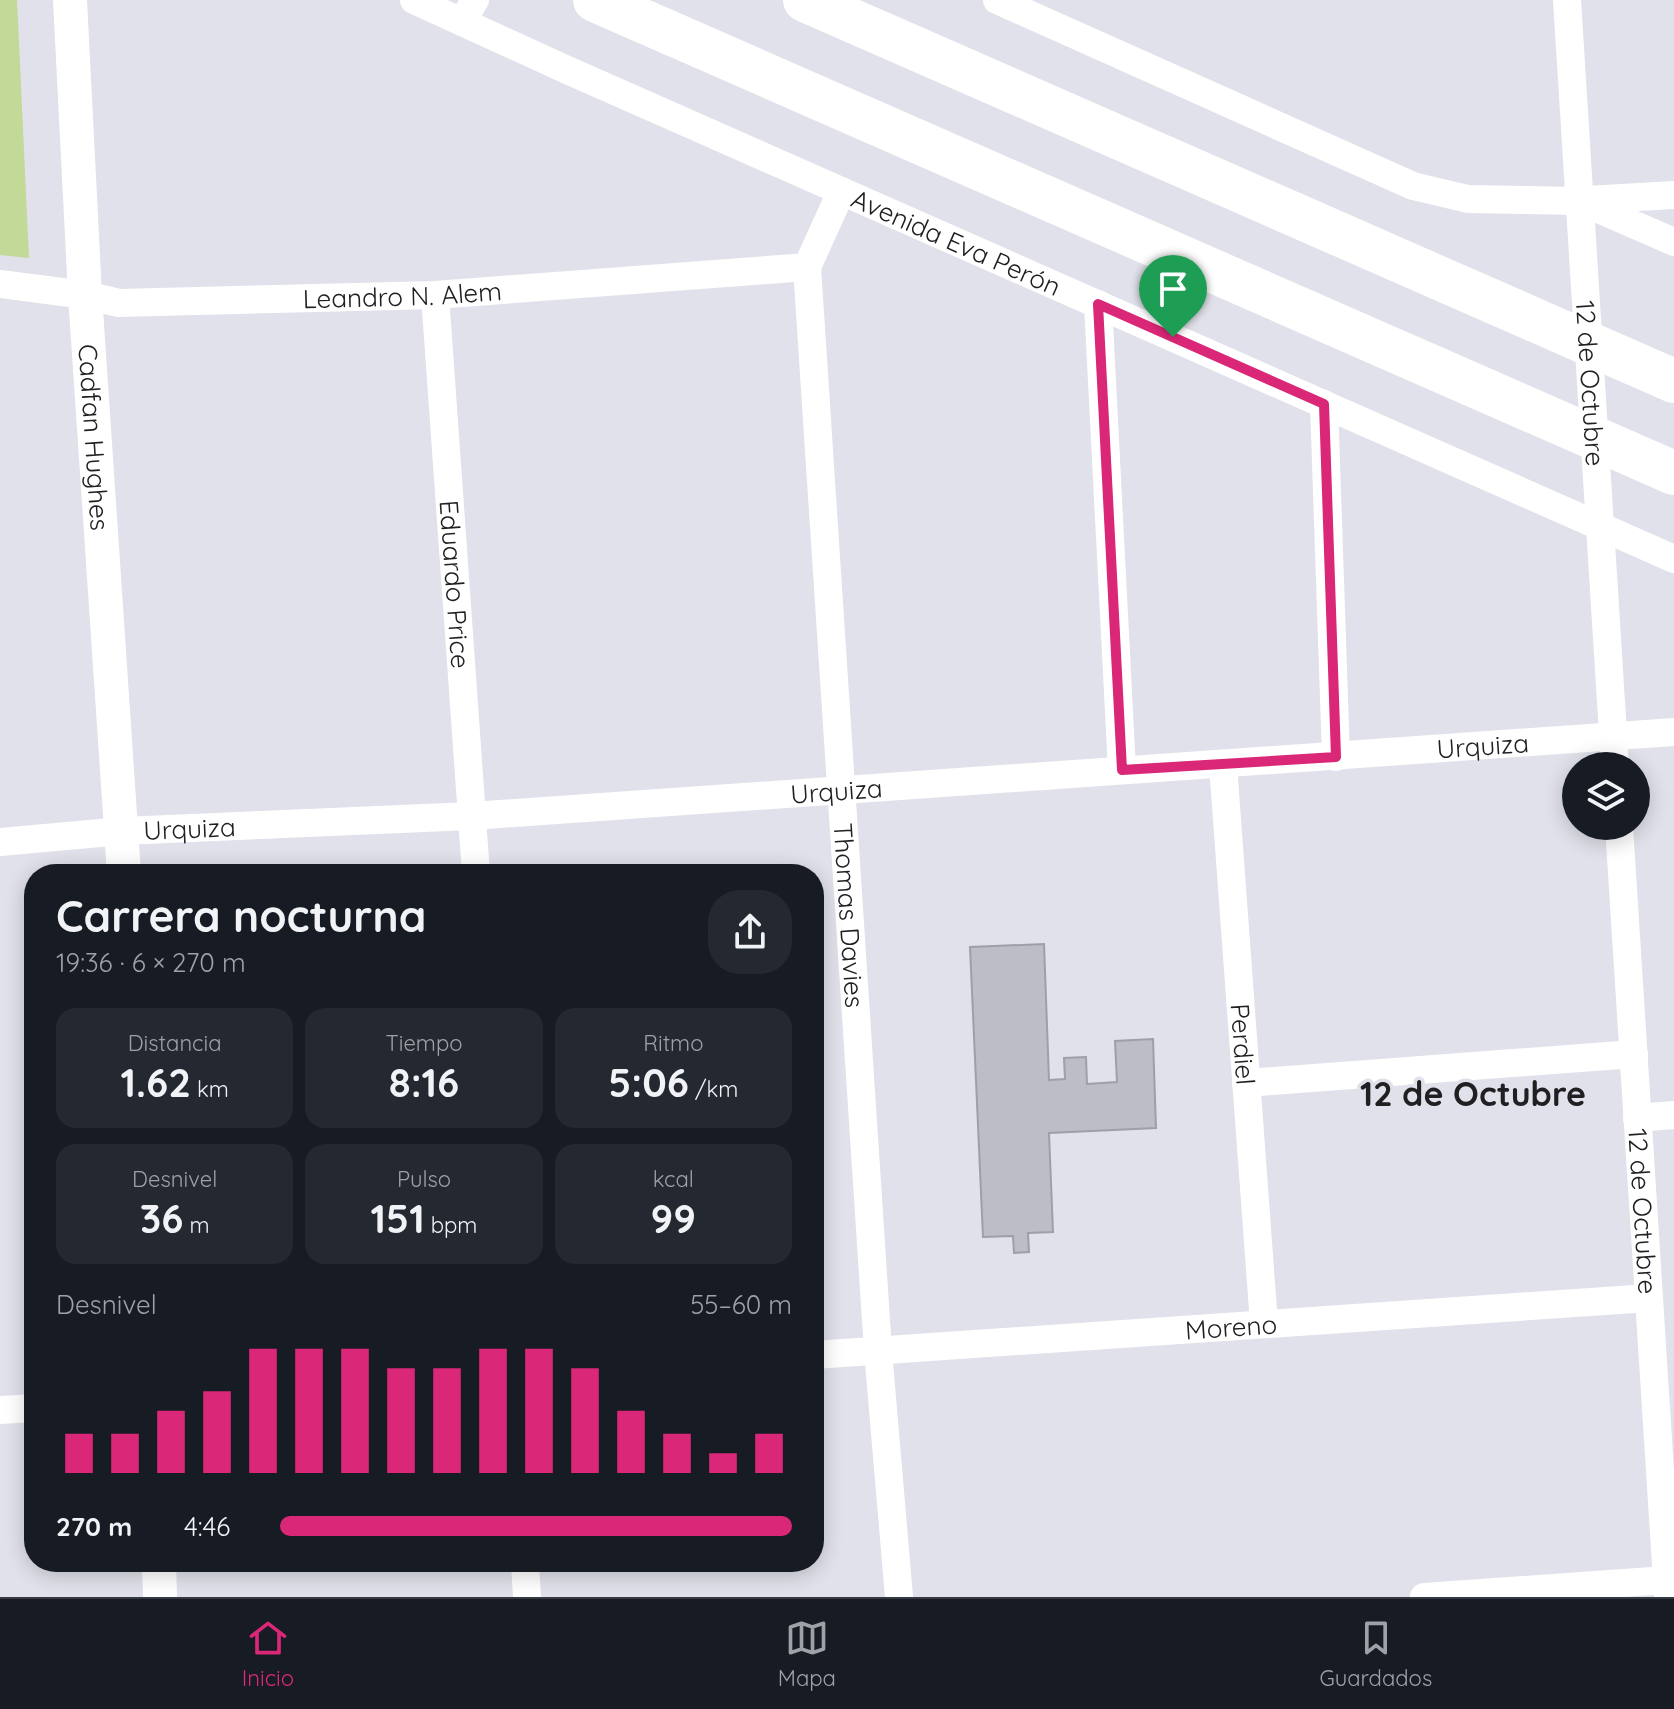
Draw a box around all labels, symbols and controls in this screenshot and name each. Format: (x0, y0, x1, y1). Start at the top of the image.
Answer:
street label: Avenida Eva Perón (847, 181, 1066, 303)
pin (1139, 255, 1207, 337)
icon: arrive (1151, 267, 1195, 311)
street label: Leandro N. Alem (302, 274, 503, 315)
street label: 12 de Octubre (1569, 299, 1613, 467)
street label: Cadfan Hughes (72, 343, 117, 532)
street label: Eduardo Price (433, 499, 478, 670)
street label: Urquiza (1435, 726, 1530, 765)
map controls (1562, 752, 1650, 840)
button: layers (1562, 752, 1650, 840)
street label: Urquiza (789, 771, 884, 810)
street label: Urquiza (143, 810, 236, 847)
street label: Thomas Davies (827, 822, 872, 1009)
text: Carrera nocturna (56, 888, 426, 943)
button: share (708, 890, 792, 974)
text: 19:36 · 6 × 270 m (56, 946, 246, 979)
street label: Perdiel (1224, 1002, 1263, 1086)
text: Distancia (128, 1029, 222, 1057)
text: Tiempo (385, 1029, 463, 1057)
text: Ritmo (643, 1029, 703, 1057)
text: 1.62 (121, 1057, 191, 1107)
text: 8:16 (389, 1057, 459, 1107)
text: 5:06 (608, 1057, 689, 1107)
district label: 12 de Octubre (1360, 1072, 1586, 1115)
text: km (191, 1075, 229, 1103)
text: /km (689, 1075, 738, 1103)
street label: 12 de Octubre (1622, 1127, 1665, 1295)
text: Desnivel (132, 1165, 217, 1193)
text: Pulso (397, 1165, 451, 1193)
text: kcal (653, 1165, 694, 1193)
text: 36 (140, 1193, 183, 1243)
text: 151 (371, 1193, 425, 1243)
text: 99 (651, 1193, 696, 1243)
text: m (183, 1211, 210, 1239)
text: bpm (425, 1211, 477, 1239)
text: Desnivel (56, 1288, 157, 1321)
text: 55–60 m (690, 1288, 792, 1321)
street label: Moreno (1184, 1307, 1278, 1346)
text: 270 m (56, 1510, 132, 1543)
text: 4:46 (184, 1510, 230, 1543)
tab: Inicio (242, 1616, 294, 1692)
tab: Mapa (778, 1616, 836, 1692)
tab: Guardados (1319, 1616, 1432, 1692)

